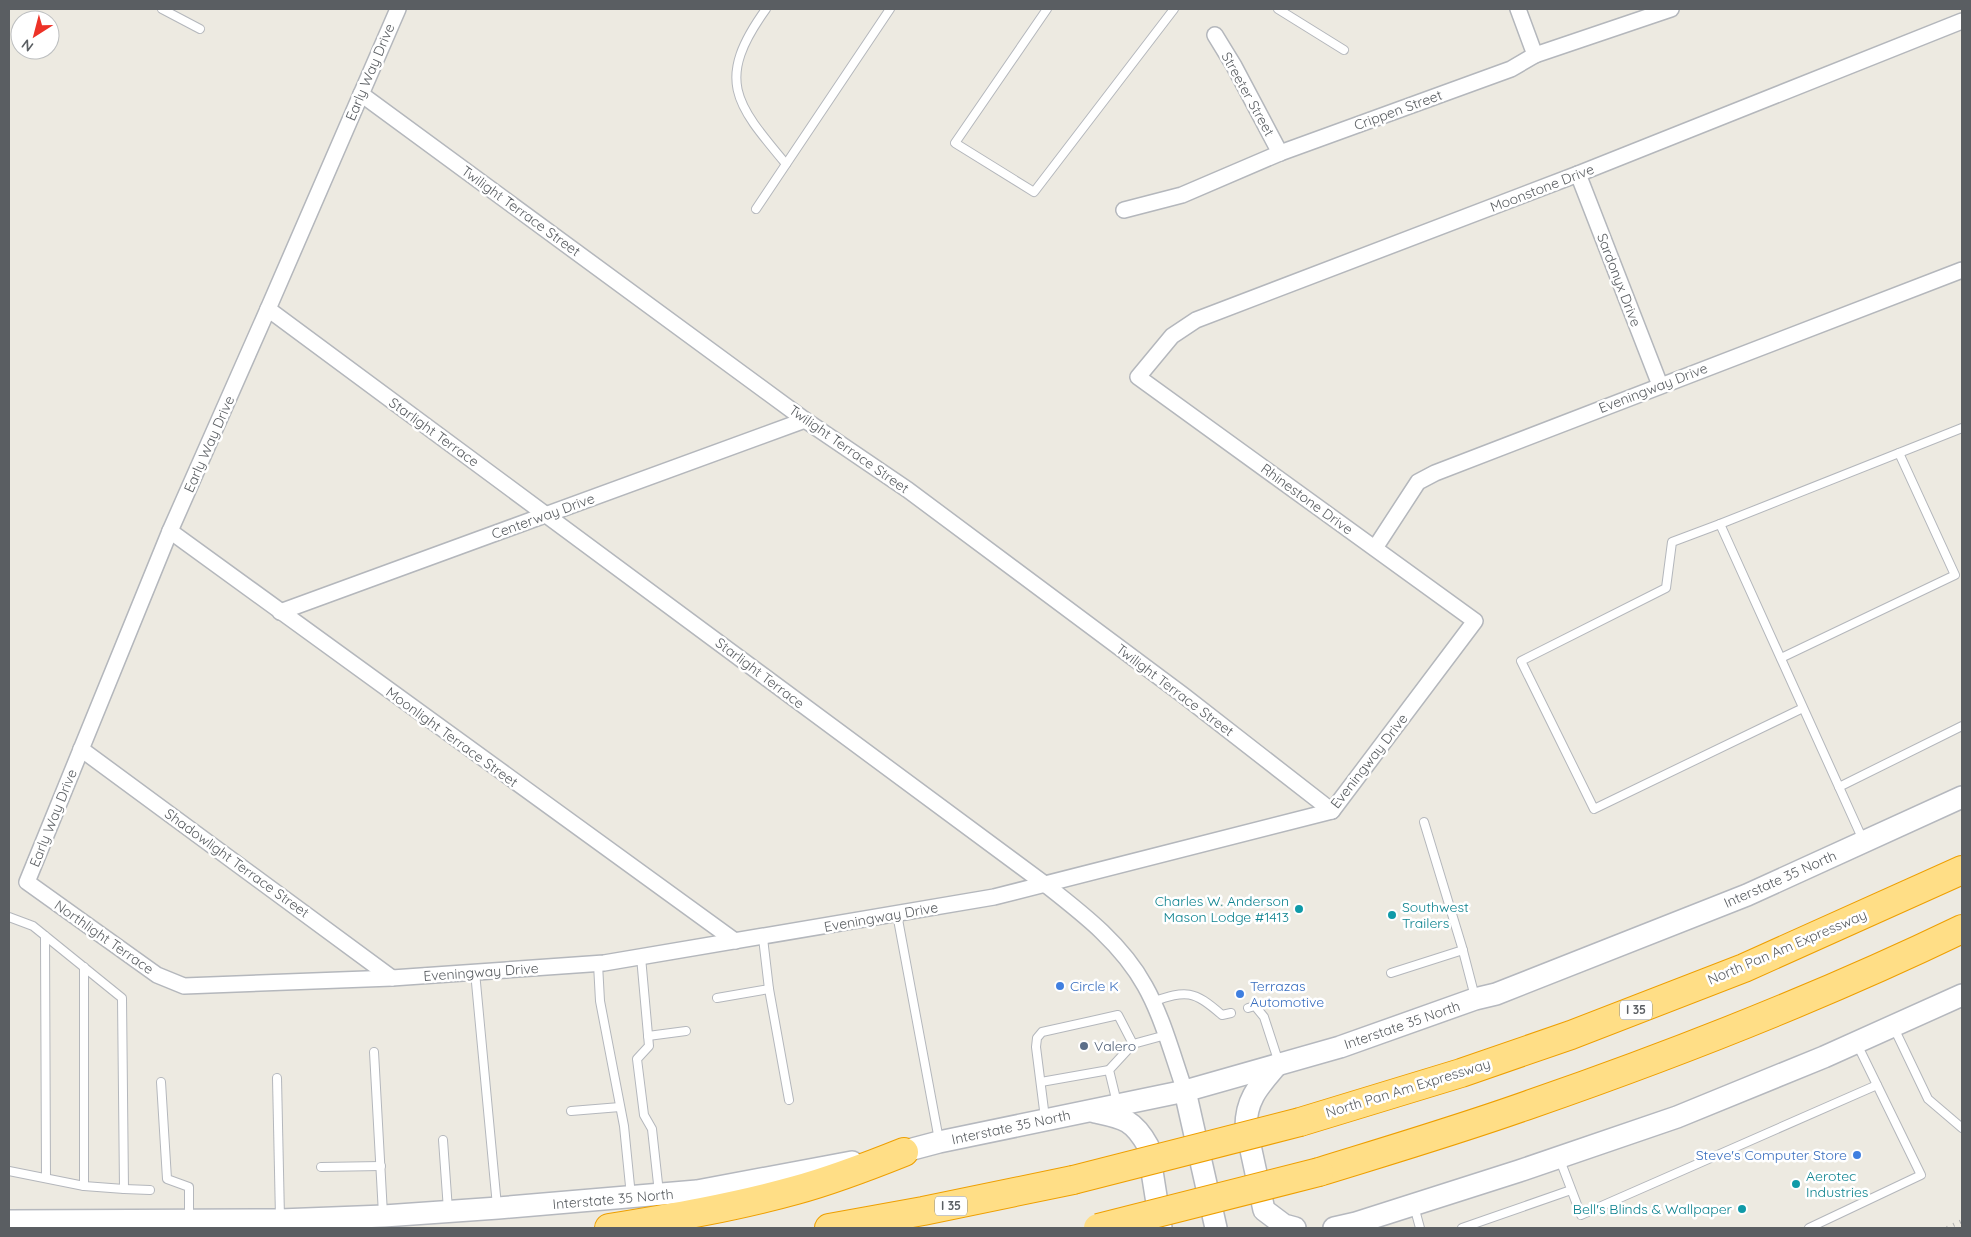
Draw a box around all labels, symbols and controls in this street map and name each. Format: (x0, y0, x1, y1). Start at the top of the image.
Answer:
north arrow (10, 10, 60, 60)
street label: Early Way Drive (341, 21, 399, 123)
text: N (18, 35, 37, 56)
street label: Streeter Street (1217, 49, 1279, 140)
street label: Crippen Street (1351, 86, 1445, 134)
street label: Moonstone Drive (1488, 160, 1597, 216)
street label: Twilight Terrace Street (458, 162, 584, 260)
street label: Sardonyx Drive (1593, 231, 1645, 329)
street label: Eveningway Drive (1596, 359, 1710, 417)
street label: Early Way Drive (180, 393, 238, 495)
street label: Starlight Terrace (385, 393, 483, 471)
street label: Twilight Terrace Street (785, 401, 913, 497)
street label: Rhinestone Drive (1257, 460, 1357, 539)
street label: Centerway Drive (489, 489, 597, 543)
street label: Starlight Terrace (712, 634, 808, 712)
street label: Twilight Terrace Street (1113, 640, 1238, 740)
street label: Moonlight Terrace Street (382, 683, 522, 791)
street label: Eveningway Drive (1326, 710, 1412, 812)
street label: Early Way Drive (25, 766, 81, 870)
street label: Shadowlight Terrace Street (161, 804, 313, 922)
street label: Interstate 35 North (1721, 846, 1839, 912)
place label: Charles W. Anderson Mason Lodge #1413 (1155, 892, 1289, 926)
street label: Northlight Terrace (51, 896, 157, 978)
street label: Eveningway Drive (823, 898, 939, 936)
place label: Southwest Trailers (1402, 898, 1469, 932)
marker: Charles W. Anderson Mason Lodge #1413 (1293, 903, 1305, 915)
street label: North Pan Am Expressway (1705, 905, 1869, 989)
marker: Southwest Trailers (1386, 909, 1398, 921)
street label: Eveningway Drive (423, 959, 539, 985)
place label: Circle K (1070, 977, 1119, 995)
place label: Terrazas Automotive (1250, 977, 1324, 1011)
marker: Circle K (1054, 980, 1066, 992)
marker: Terrazas Automotive (1234, 988, 1246, 1000)
street label: Interstate 35 North (1342, 997, 1462, 1053)
road number: I 35 (1620, 1000, 1652, 1020)
place label: Valero (1094, 1037, 1136, 1055)
marker: Valero (1078, 1040, 1090, 1052)
street label: North Pan Am Expressway (1323, 1054, 1493, 1122)
street label: Interstate 35 North (950, 1106, 1072, 1148)
place label: Steve's Computer Store (1696, 1146, 1847, 1164)
marker: Steve's Computer Store (1851, 1149, 1863, 1161)
place label: Aerotec Industries (1806, 1167, 1868, 1201)
marker: Aerotec Industries (1790, 1178, 1802, 1190)
street label: Interstate 35 North (552, 1185, 674, 1213)
road number: I 35 (935, 1196, 967, 1216)
place label: Bell's Blinds & Wallpaper (1573, 1200, 1733, 1218)
marker: Bell's Blinds & Wallpaper (1736, 1203, 1748, 1215)

